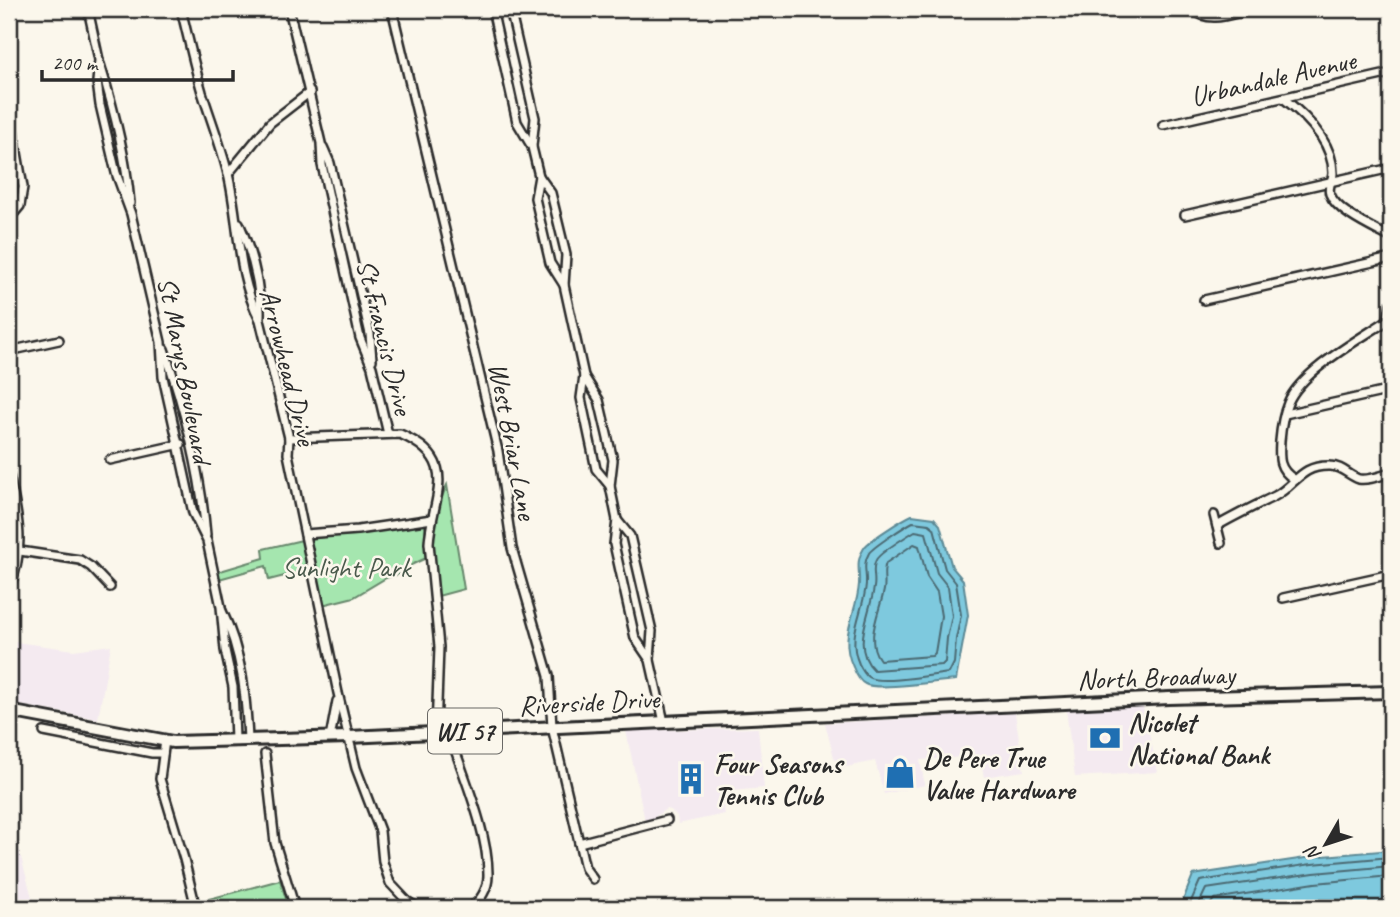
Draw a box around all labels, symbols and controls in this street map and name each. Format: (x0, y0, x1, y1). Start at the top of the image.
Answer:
scale bar (42, 38, 233, 82)
street label: Urbandale Avenue (1187, 42, 1361, 114)
text: 200 m (52, 50, 99, 76)
street label: St Francis Drive (349, 256, 422, 420)
street label: St Marys Boulevard (150, 274, 221, 470)
street label: Arrowhead Drive (252, 285, 325, 451)
street label: West Briar Lane (481, 360, 546, 524)
park label: Sunlight Park (282, 550, 413, 585)
street label: North Broadway (1077, 657, 1238, 697)
street label: Riverside Drive (518, 681, 662, 723)
place label: Nicolet National Bank (1128, 705, 1272, 772)
road number: WI 57 (428, 708, 502, 754)
bank icon: Nicolet National Bank (1088, 721, 1122, 755)
place label: De Pere True Value Hardware (923, 740, 1077, 807)
place label: Four Seasons Tennis Club (714, 746, 845, 813)
shop icon: De Pere True Value Hardware (883, 756, 917, 790)
building icon: Four Seasons Tennis Club (674, 762, 708, 796)
north arrow (1292, 808, 1362, 878)
text: N (1299, 839, 1327, 866)

